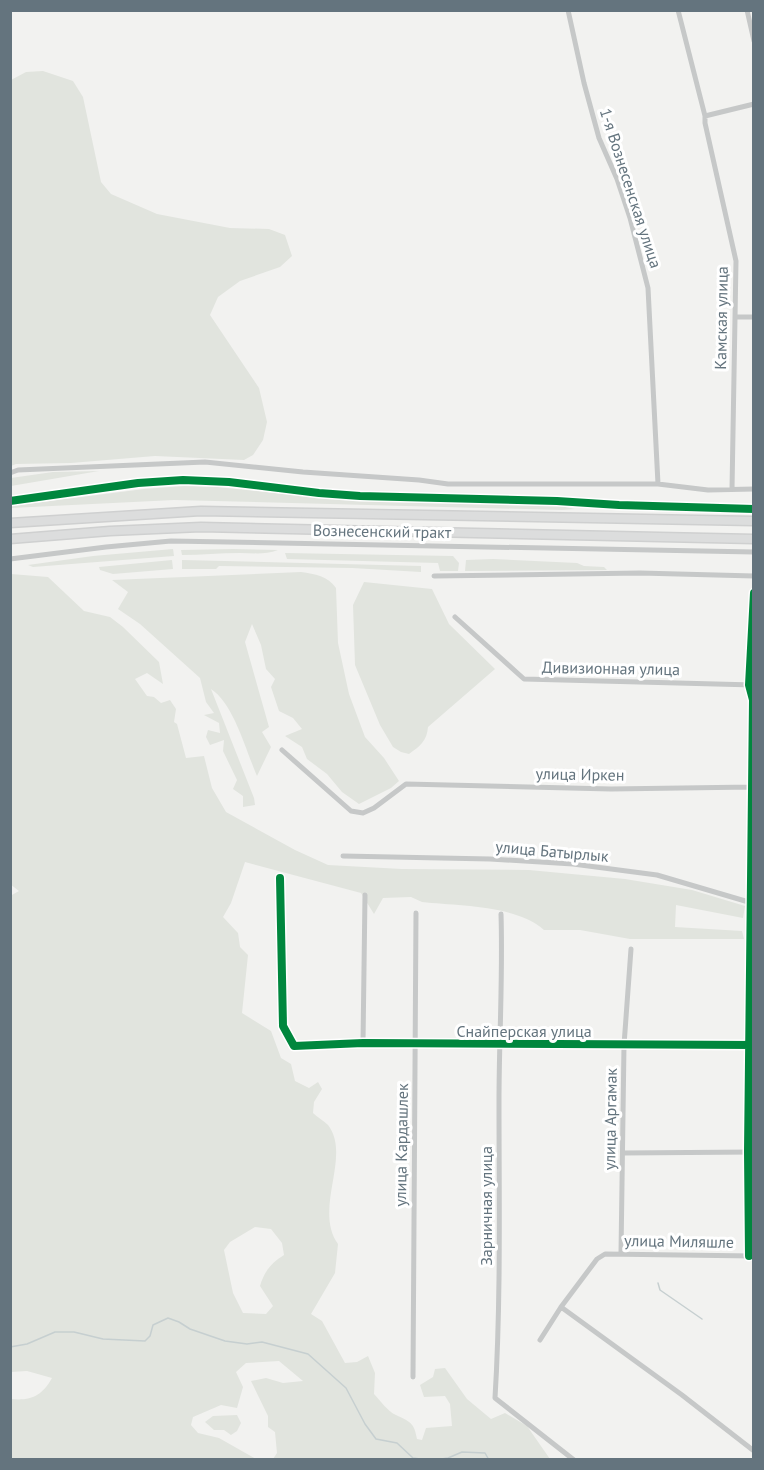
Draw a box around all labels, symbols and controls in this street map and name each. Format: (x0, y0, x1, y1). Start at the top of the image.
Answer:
street label: 1-я Вознесенская улица (596, 106, 666, 270)
street label: Камская улица (710, 266, 732, 370)
street label: Вознесенский тракт (313, 520, 452, 542)
street label: Дивизионная улица (542, 657, 680, 679)
street label: улица Иркен (535, 763, 625, 785)
street label: улица Батырлык (495, 836, 610, 866)
street label: Снайперская улица (456, 1021, 592, 1041)
street label: улица Аргамак (599, 1067, 621, 1170)
street label: улица Кардашлек (390, 1083, 412, 1207)
street label: Зарничная улица (476, 1146, 496, 1266)
street label: улица Миляшле (624, 1230, 734, 1252)

